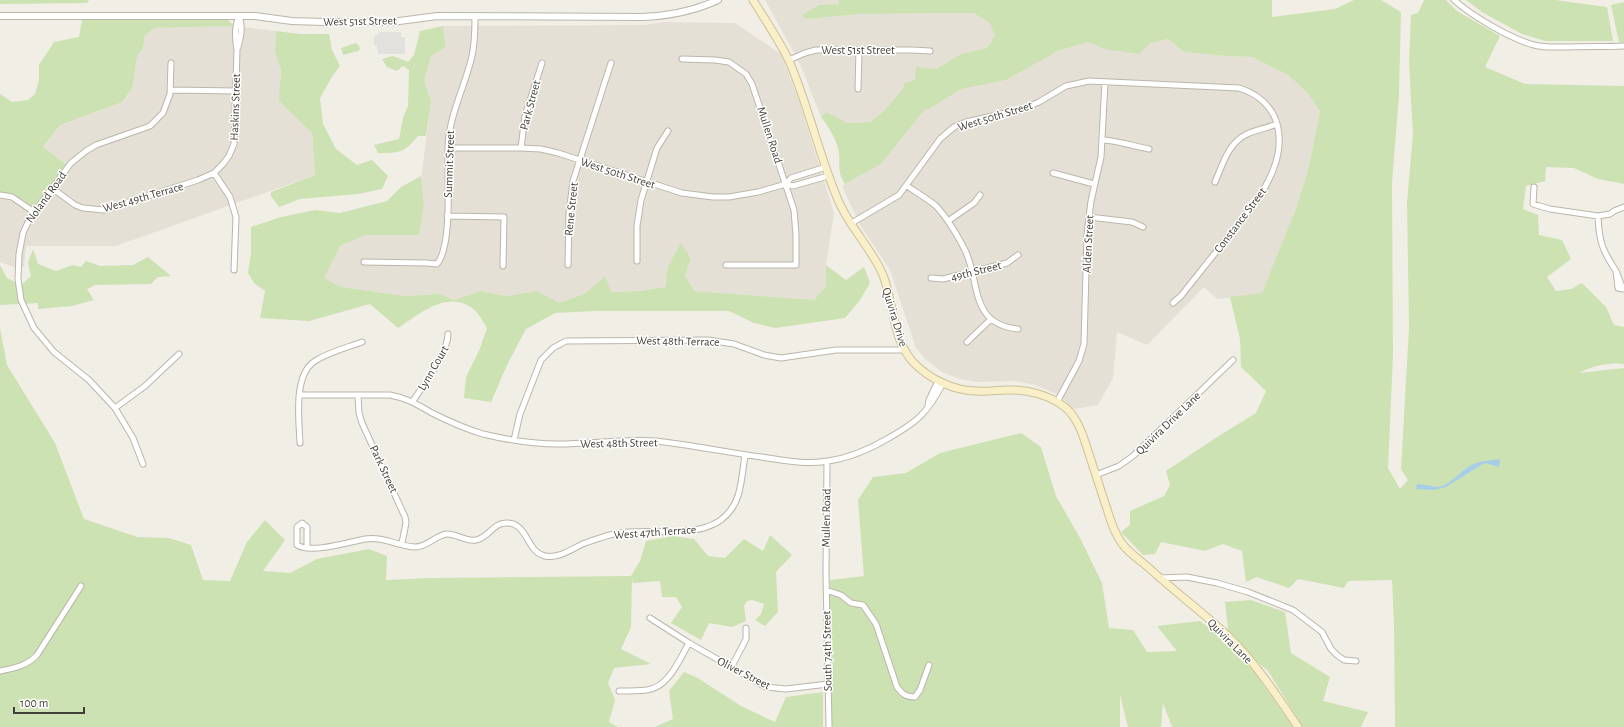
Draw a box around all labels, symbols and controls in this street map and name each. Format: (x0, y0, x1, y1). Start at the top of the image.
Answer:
street label: West 51st Street (323, 14, 397, 28)
street label: West 51st Street (821, 44, 895, 56)
street label: Haskins Street (228, 73, 242, 141)
street label: Park Street (518, 79, 542, 131)
street label: West 50th Street (956, 99, 1034, 133)
street label: Mullen Road (755, 105, 785, 165)
street label: Summit Street (442, 130, 456, 198)
street label: West 50th Street (579, 155, 657, 191)
street label: Noland Road (23, 169, 69, 225)
street label: West 49th Terrace (101, 180, 185, 214)
street label: Rene Street (562, 181, 580, 236)
street label: Constance Street (1212, 185, 1268, 255)
street label: Alden Street (1080, 215, 1096, 273)
street label: 49th Street (949, 259, 1003, 283)
street label: Quivira Drive (879, 286, 910, 348)
street label: West 48th Terrace (636, 334, 720, 348)
street label: Lynn Court (415, 343, 452, 393)
street label: Quivira Drive Lane (1133, 389, 1203, 458)
street label: West 48th Street (580, 436, 658, 450)
street label: Park Street (368, 443, 400, 495)
street label: Mullen Road (819, 488, 833, 548)
street label: West 47th Terrace (613, 523, 697, 541)
street label: South 74th Street (820, 610, 834, 691)
street label: Quivira Lane (1205, 616, 1255, 666)
street label: Oliver Street (715, 654, 773, 692)
scale bar (14, 689, 84, 715)
text: 100 m (20, 697, 48, 709)

